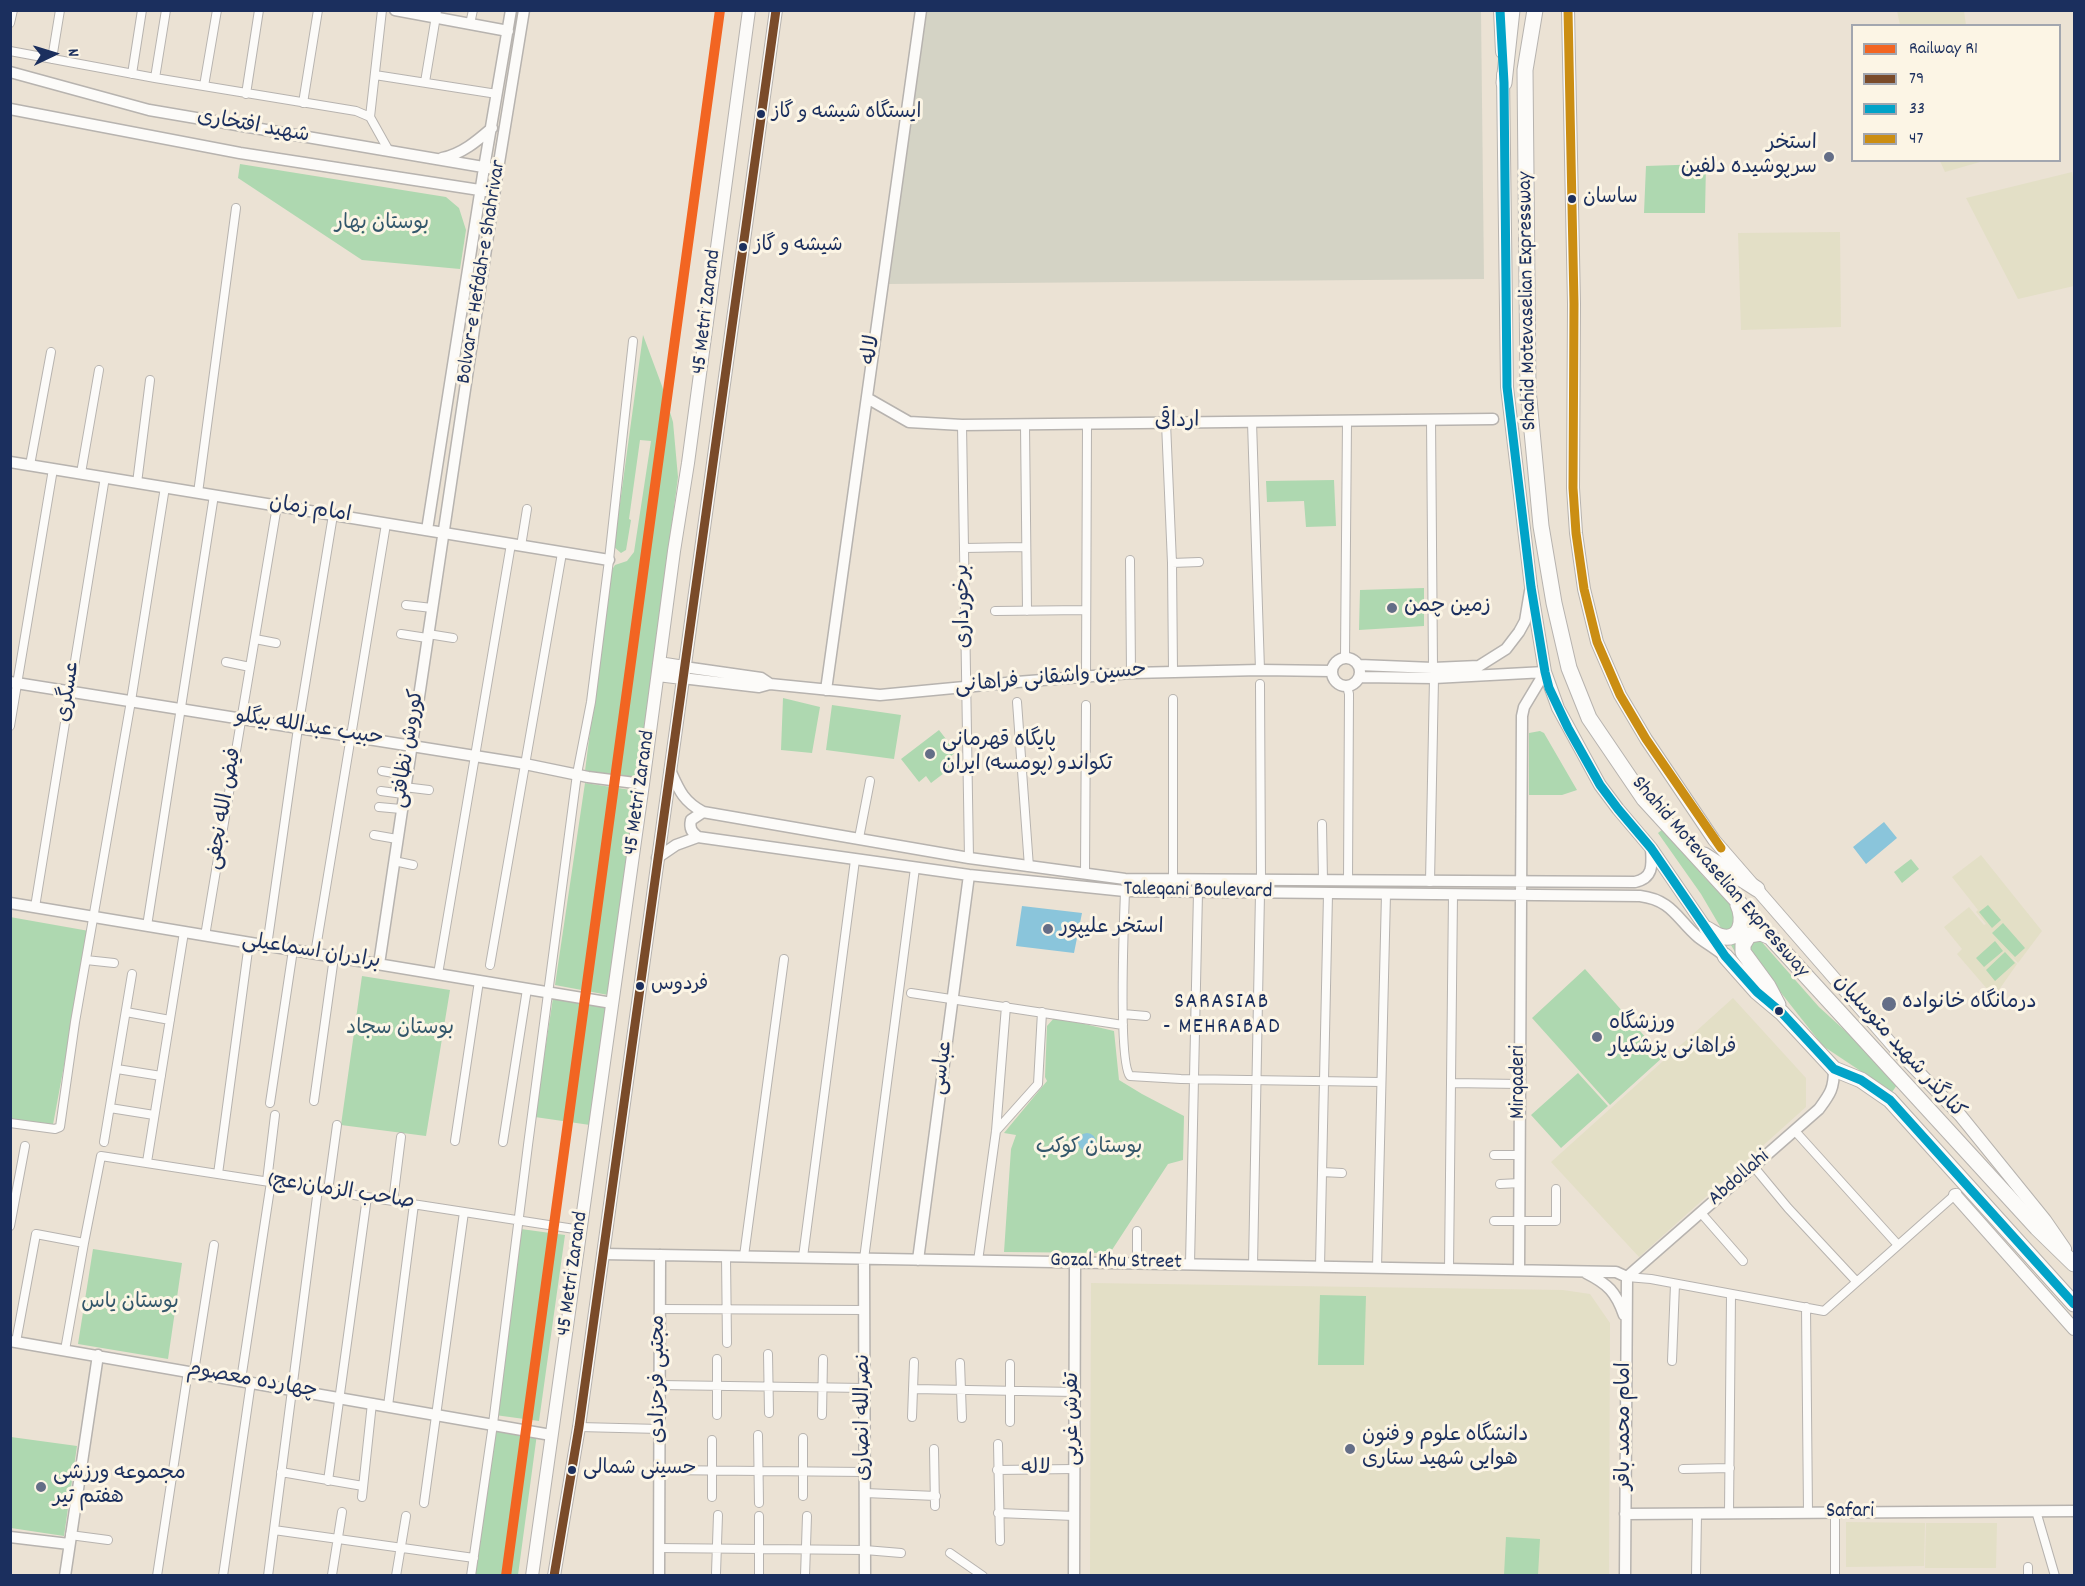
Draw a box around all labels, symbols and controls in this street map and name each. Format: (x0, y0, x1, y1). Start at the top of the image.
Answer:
north arrow (24, 24, 84, 84)
legend (1851, 24, 2061, 162)
text: Railway R1 (1909, 37, 1978, 62)
text: N (61, 48, 84, 57)
text: 79 (1909, 67, 1924, 92)
text: 33 (1909, 97, 1925, 122)
place label: ایستگاه شیشه و گاز (772, 102, 921, 126)
street label: شهید افتخاری (195, 106, 311, 150)
marker: ایستگاه شیشه و گاز (755, 108, 767, 120)
text: 47 (1909, 127, 1923, 152)
place label: استخر سرپوشیده دلفین (1681, 132, 1817, 182)
marker: استخر سرپوشیده دلفین (1822, 150, 1836, 164)
street label: Bolvar-e Hefdah-e Shahrivar (453, 158, 513, 386)
street label: Shahid Motevaselian Expressway (1514, 171, 1544, 431)
place label: ساسان (1583, 187, 1638, 211)
marker: ساسان (1566, 193, 1578, 205)
park label: بوستان بهار (335, 212, 429, 238)
place label: شیشه و گاز (754, 235, 843, 259)
marker: شیشه و گاز (737, 241, 749, 253)
street label: 45 Metri Zarand (688, 248, 728, 376)
street label: لاله (858, 334, 888, 366)
street label: ارداقی (1154, 410, 1200, 436)
street label: امام زمان (267, 492, 353, 530)
street label: برخورداری (952, 564, 978, 648)
place label: زمین چمن (1404, 595, 1491, 621)
marker: زمین چمن (1385, 601, 1399, 615)
street label: حسین واشقانی فراهانی (954, 659, 1148, 701)
street label: عسگری (53, 660, 87, 724)
street label: کوروش نظافتی (388, 688, 432, 810)
street label: حبیب عبدالله بیگلو (233, 705, 385, 753)
street label: 45 Metri Zarand (620, 729, 662, 857)
place label: پایگاه قهرمانی تکواندو (پومسه) ایران (942, 729, 1112, 779)
street label: فیض الله نجفی (203, 746, 249, 872)
marker: پایگاه قهرمانی تکواندو (پومسه) ایران (923, 747, 937, 761)
street label: Shahid Motevaselian Expressway (1625, 772, 1813, 984)
street label: Taleqani Boulevard (1123, 878, 1273, 906)
place label: استخر علیپور (1060, 916, 1164, 942)
marker: استخر علیپور (1041, 922, 1055, 936)
street label: برادران اسماعیلی (240, 930, 382, 976)
street label: کنارگذر شهید متوسلیان (1827, 971, 1969, 1125)
place label: فردوس (651, 974, 708, 998)
marker: فردوس (634, 980, 646, 992)
district label: SARASIAB - MEHRABAD (1163, 991, 1281, 1042)
place label: درمانگاه خانواده (1902, 991, 2037, 1017)
marker: درمانگاه خانواده (1880, 995, 1898, 1013)
unlabelled marker (1773, 1005, 1785, 1017)
place label: ورزشگاه فراهانی پزشکیار (1609, 1012, 1736, 1062)
park label: بوستان سجاد (346, 1017, 454, 1043)
marker: ورزشگاه فراهانی پزشکیار (1590, 1030, 1604, 1044)
street label: عباسی (928, 1039, 960, 1097)
street label: Mirqaderi (1507, 1045, 1533, 1119)
park label: بوستان کوکب (1036, 1136, 1142, 1162)
street label: Abdollahi (1704, 1146, 1776, 1212)
street label: صاحب الزمان(عج) (266, 1169, 416, 1217)
street label: 45 Metri Zarand (553, 1210, 595, 1338)
street label: Gozal Khu Street (1050, 1249, 1182, 1277)
park label: بوستان یاس (81, 1291, 179, 1317)
street label: مجتبی فرحزادی (647, 1315, 673, 1443)
street label: نصرالله انصاری (852, 1353, 878, 1481)
street label: چهارده معصوم (185, 1358, 319, 1406)
street label: امام محمد باقر (1613, 1362, 1639, 1490)
street label: تفرش غربی (1061, 1372, 1087, 1466)
place label: دانشگاه علوم و فنون هوایی شهید ستاری (1362, 1424, 1528, 1474)
marker: دانشگاه علوم و فنون هوایی شهید ستاری (1343, 1442, 1357, 1456)
street label: لاله (1021, 1457, 1051, 1483)
place label: حسینی شمالی (583, 1458, 696, 1482)
place label: مجموعه ورزشی هفتم تیر (53, 1462, 186, 1512)
marker: حسینی شمالی (566, 1464, 578, 1476)
marker: مجموعه ورزشی هفتم تیر (34, 1480, 48, 1494)
street label: Safari (1826, 1500, 1874, 1526)

